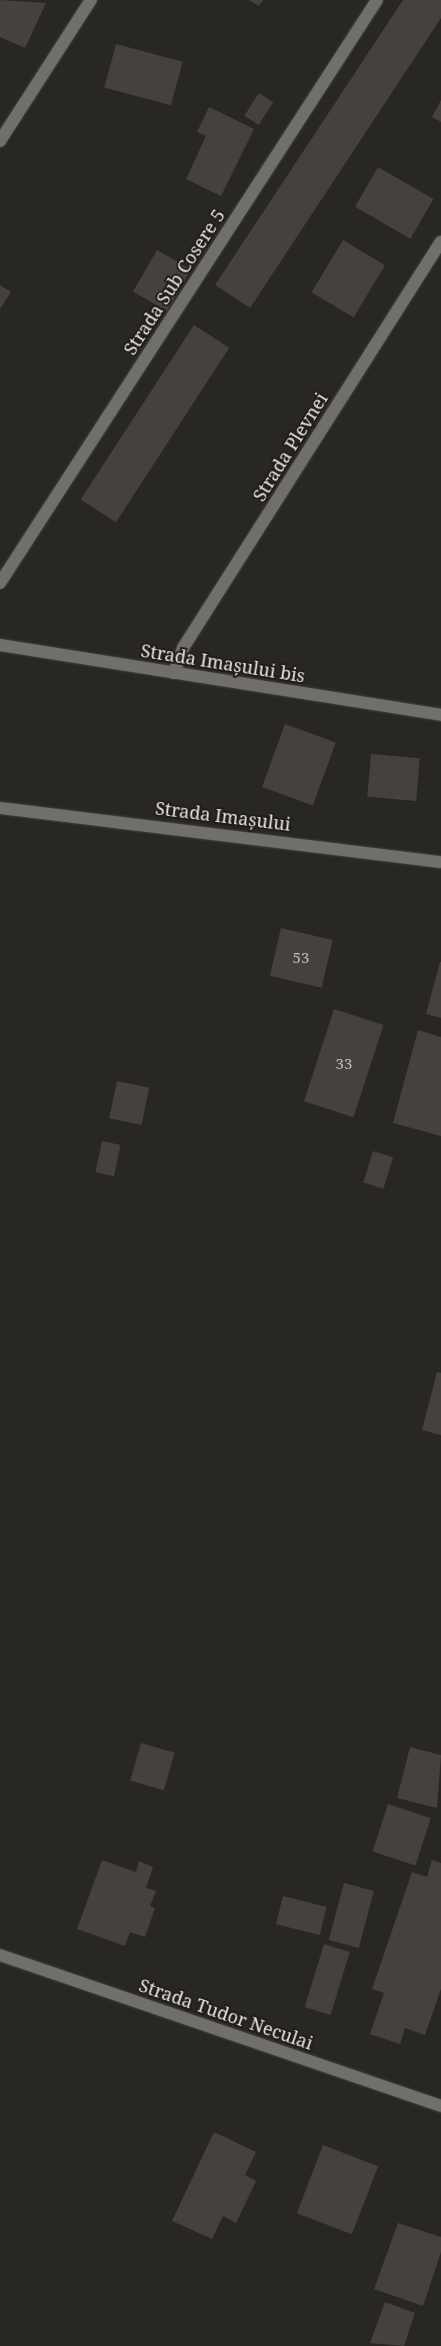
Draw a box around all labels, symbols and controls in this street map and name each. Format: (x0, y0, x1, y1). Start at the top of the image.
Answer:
street label: Strada Sub Cosere 5 (119, 205, 229, 359)
street label: Strada Plevnei (248, 389, 332, 505)
street label: Strada Imașului bis (139, 639, 307, 687)
street label: Strada Imașului (154, 797, 292, 835)
house number: 53 (293, 949, 309, 967)
house number: 33 (336, 1055, 352, 1073)
street label: Strada Tudor Neculai (136, 1974, 316, 2054)

